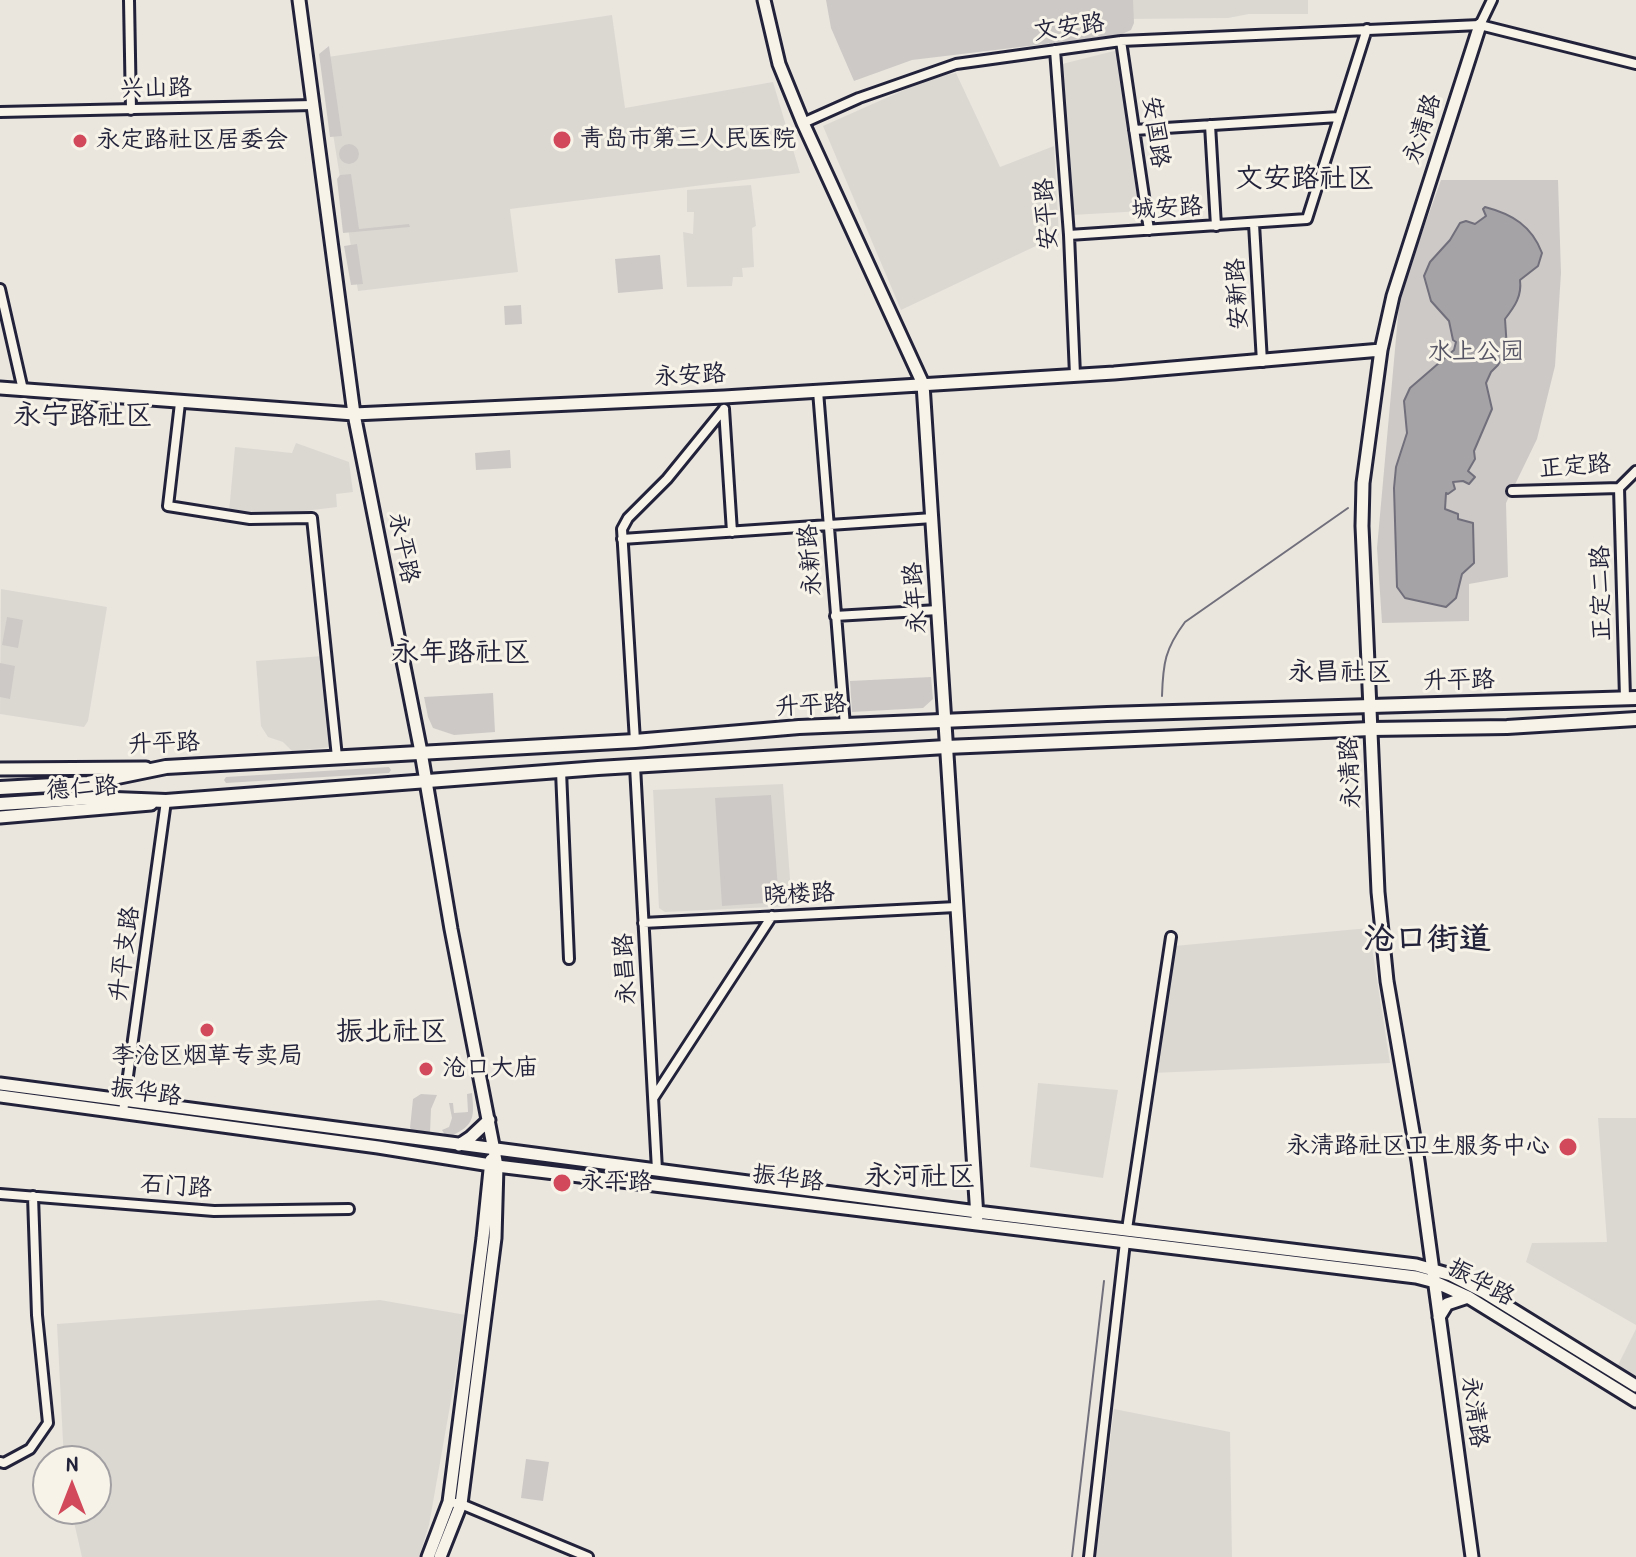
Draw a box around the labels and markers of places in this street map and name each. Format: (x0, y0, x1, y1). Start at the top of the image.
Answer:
place label: 青岛市第三人民医院 (580, 126, 796, 154)
place label: 永定路社区居委会 (96, 127, 288, 155)
marker: 青岛市第三人民医院 (551, 129, 573, 151)
marker: 永定路社区居委会 (71, 132, 89, 150)
marker: 李沧区烟草专卖局 (198, 1021, 216, 1039)
place label: 李沧区烟草专卖局 (111, 1043, 303, 1071)
place label: 沧口大庙 (442, 1055, 538, 1083)
marker: 沧口大庙 (417, 1060, 435, 1078)
place label: 永清路社区卫生服务中心 (1286, 1133, 1550, 1161)
marker: 永清路社区卫生服务中心 (1557, 1136, 1579, 1158)
place label: 永平路 (580, 1169, 652, 1197)
marker: 永平路 (551, 1172, 573, 1194)

